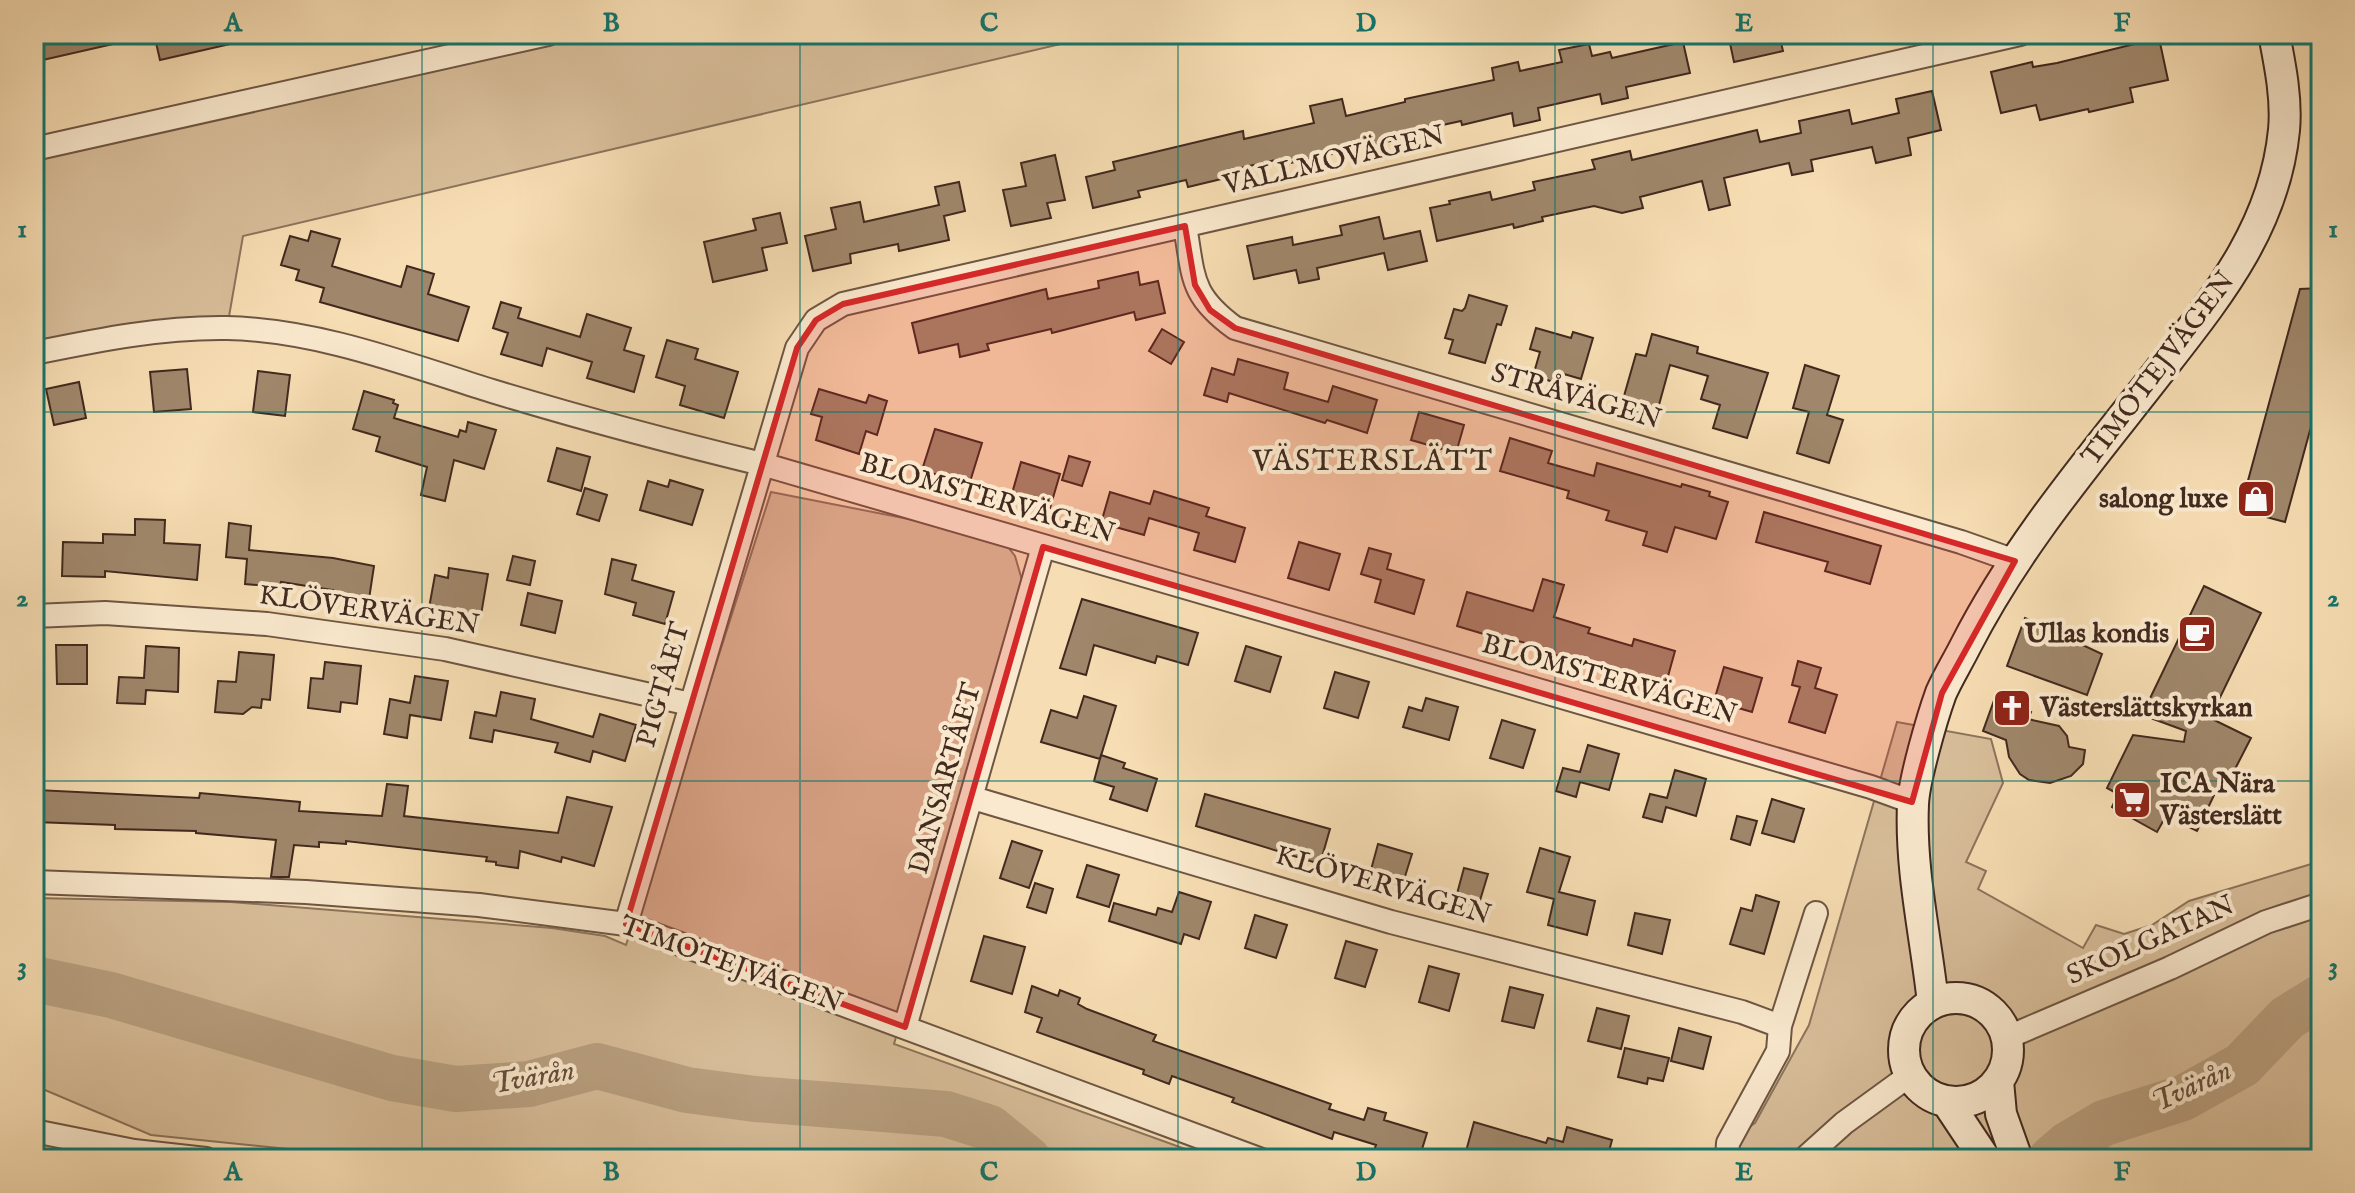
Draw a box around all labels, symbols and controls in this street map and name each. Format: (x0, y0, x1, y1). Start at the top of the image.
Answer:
text: A (223, 7, 243, 40)
text: B (602, 7, 620, 40)
text: C (980, 7, 999, 40)
text: D (1356, 7, 1377, 40)
text: E (1735, 7, 1753, 40)
text: F (2114, 7, 2131, 40)
street label: VALLMOVÄGEN (1219, 119, 1448, 204)
text: 1 (17, 213, 27, 246)
text: 1 (2328, 213, 2338, 246)
street label: TIMOTEJVÄGEN (2075, 265, 2243, 473)
street label: STRÅVÄGEN (1487, 355, 1665, 438)
district label: VÄSTERSLÄTT (1251, 443, 1494, 481)
street label: BLOMSTERVÄGEN (856, 446, 1118, 552)
shop icon: salong luxe (2235, 478, 2277, 520)
place label: salong luxe (2099, 482, 2228, 517)
street label: KLÖVERVÄGEN (256, 578, 482, 644)
text: 2 (16, 582, 28, 615)
text: 2 (2327, 582, 2339, 615)
cafe icon: Ullas kondis (2176, 613, 2218, 655)
place label: Ullas kondis (2025, 617, 2169, 652)
street label: PIGTÅET (629, 618, 699, 751)
street label: BLOMSTERVÄGEN (1478, 627, 1740, 733)
street label: DANSARTÅET (901, 679, 990, 879)
church icon: Västerslättskyrkan (1991, 687, 2033, 729)
place label: Västerslättskyrkan (2039, 691, 2253, 726)
place label: ICA Nära Västerslätt (2159, 767, 2282, 834)
supermarket icon: ICA Nära Västerslätt (2111, 779, 2153, 821)
street label: KLÖVERVÄGEN (1271, 839, 1495, 933)
street label: SKOLGATAN (2062, 888, 2240, 994)
street label: TIMOTEJVÄGEN (615, 909, 847, 1021)
text: 3 (17, 950, 27, 983)
text: 3 (2328, 950, 2338, 983)
water label: Tvärån (488, 1052, 578, 1104)
water label: Tvärån (2146, 1052, 2238, 1122)
text: A (223, 1156, 243, 1189)
text: B (602, 1156, 620, 1189)
text: C (980, 1156, 999, 1189)
text: D (1356, 1156, 1377, 1189)
text: E (1735, 1156, 1753, 1189)
text: F (2114, 1156, 2131, 1189)

